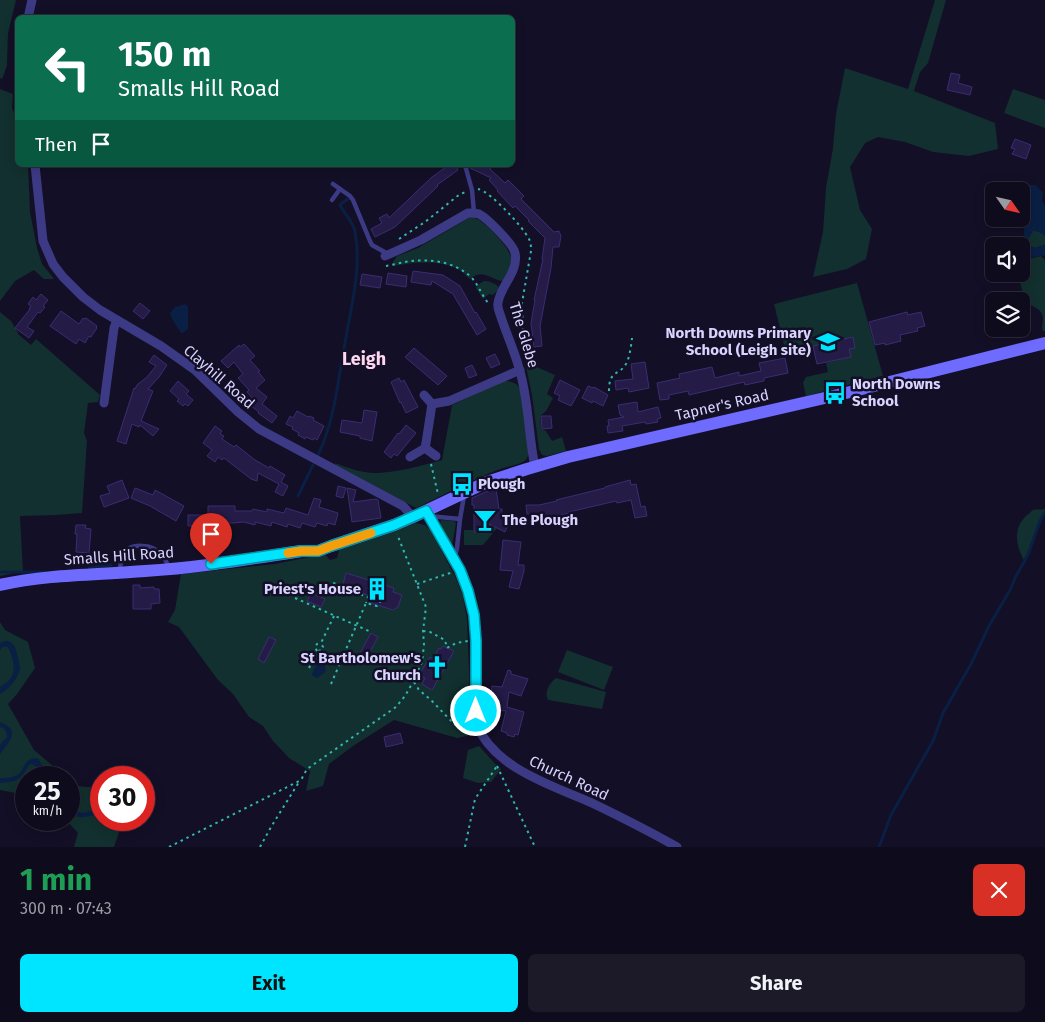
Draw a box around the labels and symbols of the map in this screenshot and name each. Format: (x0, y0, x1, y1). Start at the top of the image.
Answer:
north arrow (985, 182, 1030, 228)
street label: The Glebe (505, 300, 543, 370)
place label: North Downs Primary School (Leigh site) (665, 324, 811, 359)
school or university icon: North Downs Primary School (Leigh site) (815, 329, 841, 355)
street label: Clayhill Road (180, 341, 258, 413)
district label: Leigh (342, 348, 386, 370)
place label: North Downs School (852, 375, 940, 410)
bus stop icon: North Downs School (822, 380, 848, 406)
street label: Tapner's Road (673, 385, 771, 425)
bus stop icon: Plough (449, 471, 475, 497)
place label: Plough (478, 475, 526, 493)
bar icon: The Plough (472, 507, 498, 533)
place label: The Plough (502, 511, 578, 529)
pin (190, 513, 232, 564)
street label: Smalls Hill Road (63, 543, 175, 569)
building icon: Priest's House (364, 576, 390, 602)
place label: Priest's House (264, 580, 361, 598)
place label: St Bartholomew's Church (300, 649, 421, 684)
church icon: St Bartholomew's Church (424, 654, 450, 680)
position arrow (449, 684, 501, 736)
street label: Church Road (526, 752, 612, 804)
speed limit sign: 30 (90, 766, 155, 831)

